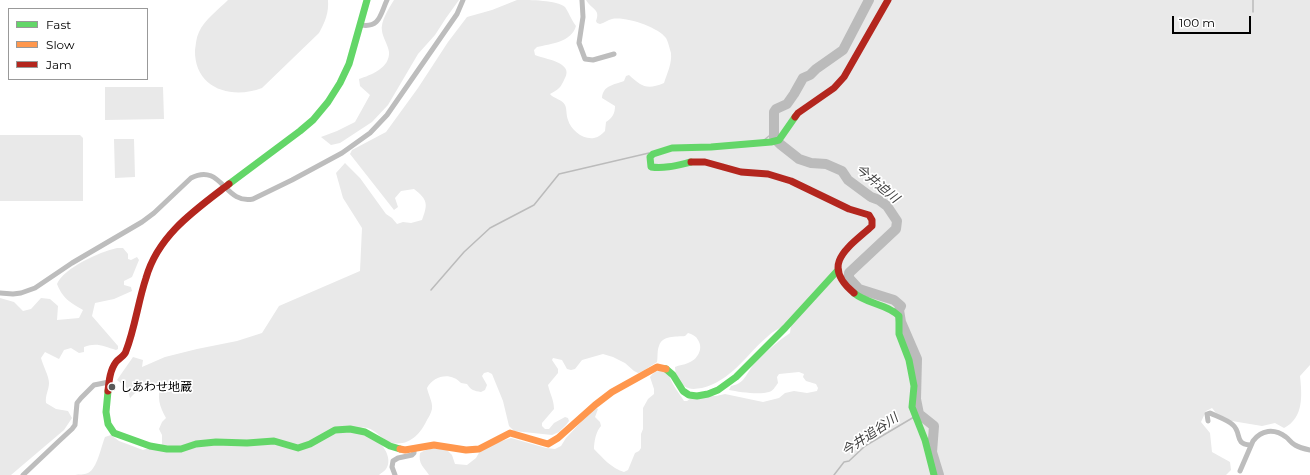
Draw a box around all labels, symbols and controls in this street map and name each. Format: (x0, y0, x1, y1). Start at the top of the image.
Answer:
legend (8, 8, 148, 80)
scale bar (1174, 8, 1253, 34)
text: 100 m (1179, 15, 1215, 30)
text: Fast (46, 17, 71, 32)
text: Slow (46, 37, 75, 52)
text: Jam (46, 57, 72, 72)
water label: 今井迫川 (852, 162, 902, 206)
place label: しあわせ地蔵 (120, 380, 192, 394)
marker: しあわせ地蔵 (107, 382, 117, 392)
water label: 今井追谷川 (839, 410, 901, 460)

